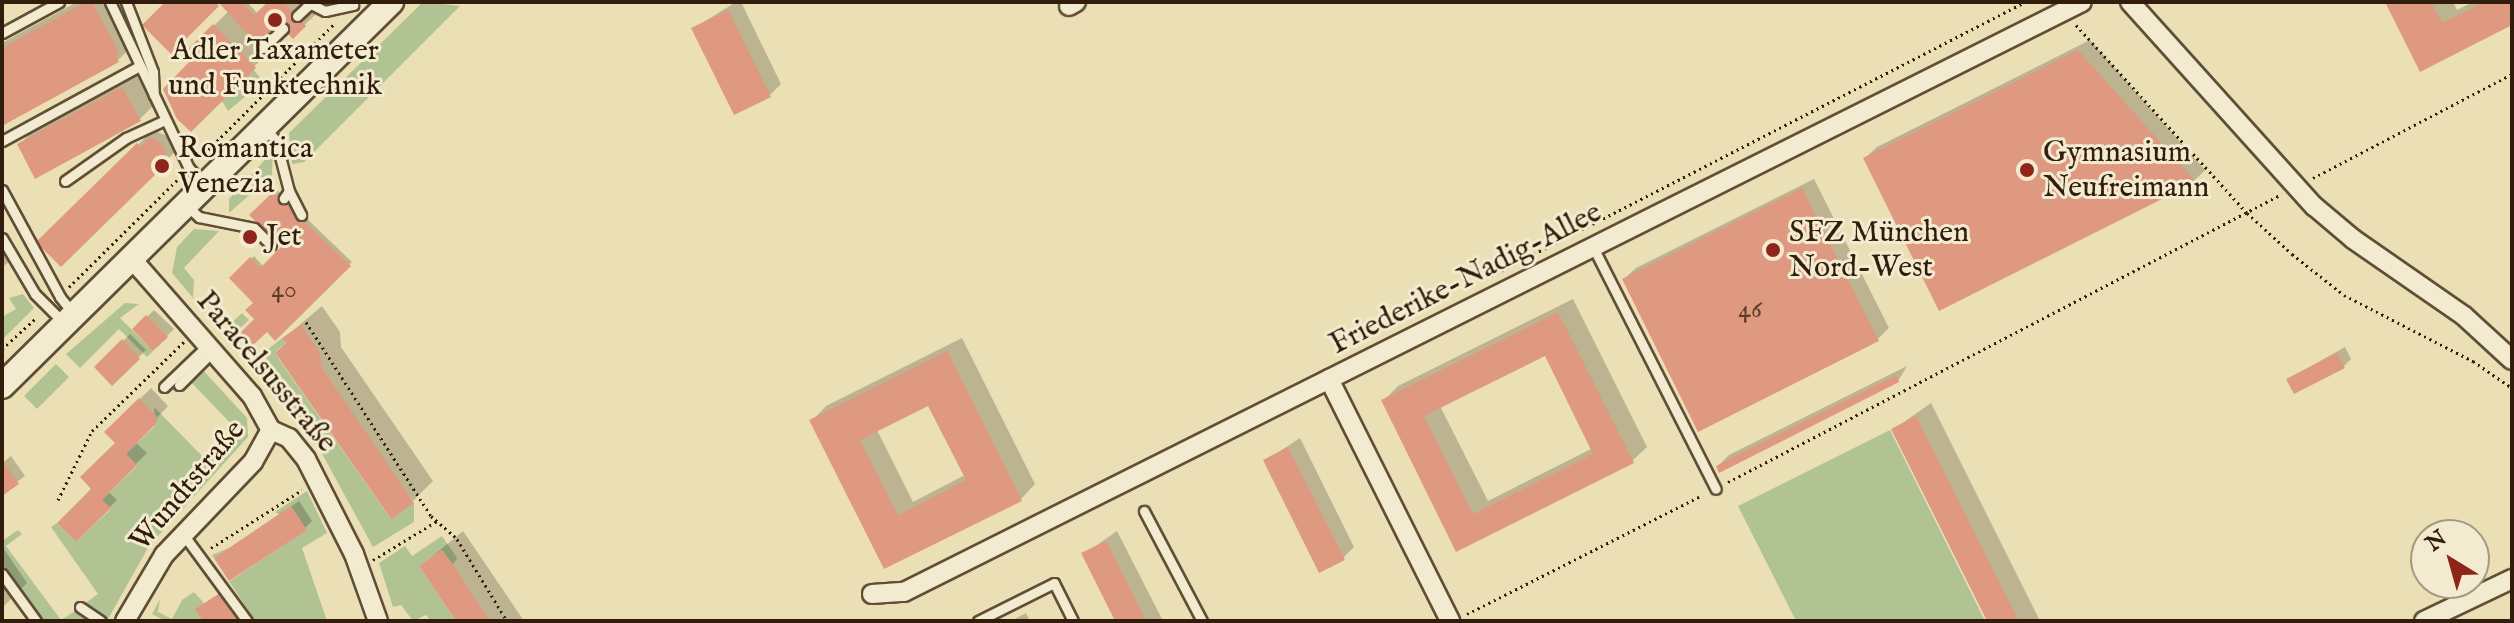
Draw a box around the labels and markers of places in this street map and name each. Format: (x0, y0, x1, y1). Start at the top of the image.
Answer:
marker: Adler Taxameter und Funktechnik (266, 11, 284, 29)
place label: Adler Taxameter und Funktechnik (168, 33, 382, 104)
place label: Romantica Venezia (178, 131, 313, 202)
place label: Gymnasium Neufreimann (2043, 135, 2209, 206)
marker: Romantica Venezia (153, 157, 171, 175)
marker: Gymnasium Neufreimann (2018, 161, 2036, 179)
place label: SFZ München Nord-West (1789, 215, 1969, 286)
place label: Jet (266, 219, 302, 255)
marker: Jet (241, 228, 259, 246)
marker: SFZ München Nord-West (1764, 241, 1782, 259)

